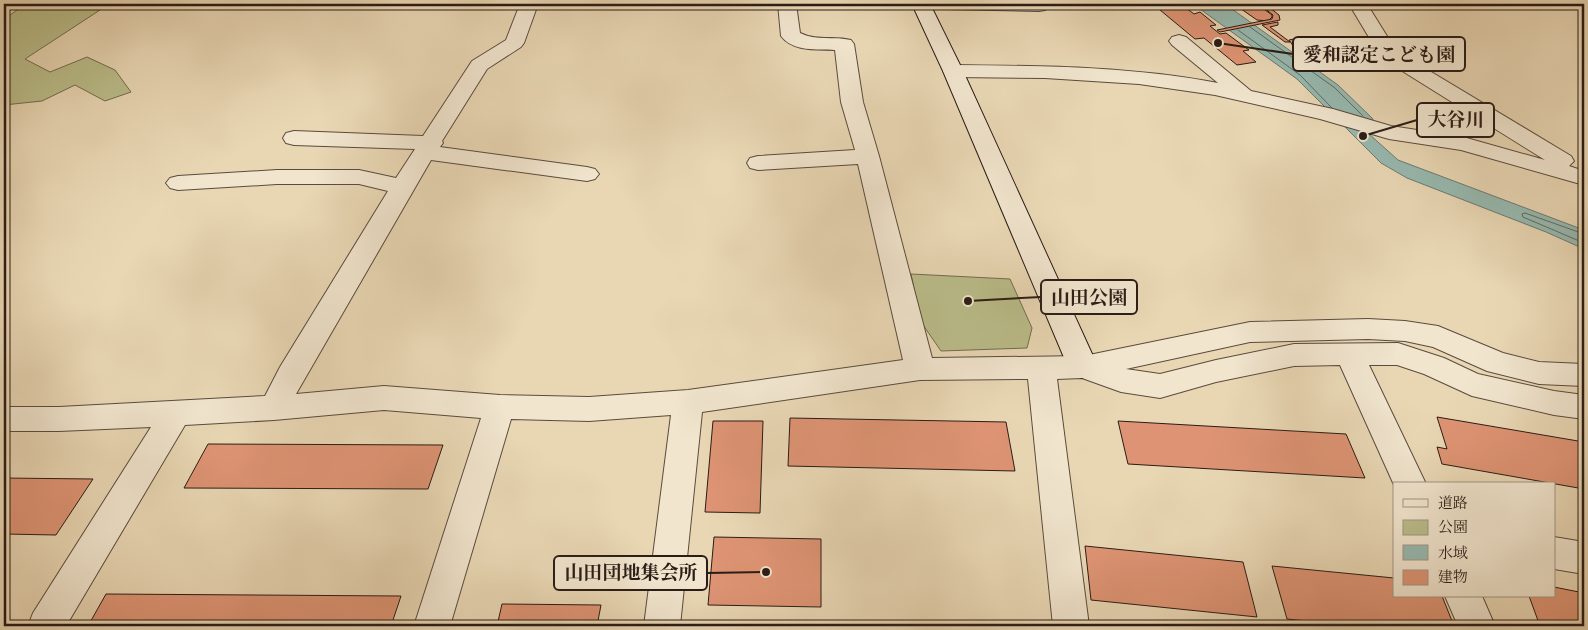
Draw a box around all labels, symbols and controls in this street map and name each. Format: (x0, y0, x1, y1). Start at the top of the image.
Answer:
callout: 愛和認定こども園 (1293, 37, 1465, 71)
text: 愛和認定こども園 (1303, 42, 1455, 68)
callout: 大谷川 (1417, 103, 1494, 137)
text: 大谷川 (1427, 107, 1485, 133)
callout: 山田公園 (1041, 280, 1137, 314)
text: 山田公園 (1051, 285, 1127, 311)
legend (1393, 482, 1556, 598)
text: 道路 (1438, 493, 1468, 513)
text: 公園 (1438, 517, 1468, 537)
text: 水域 (1438, 543, 1468, 563)
callout: 山田団地集会所 (554, 556, 707, 590)
text: 山田団地集会所 (564, 560, 698, 586)
text: 建物 (1438, 567, 1468, 587)

